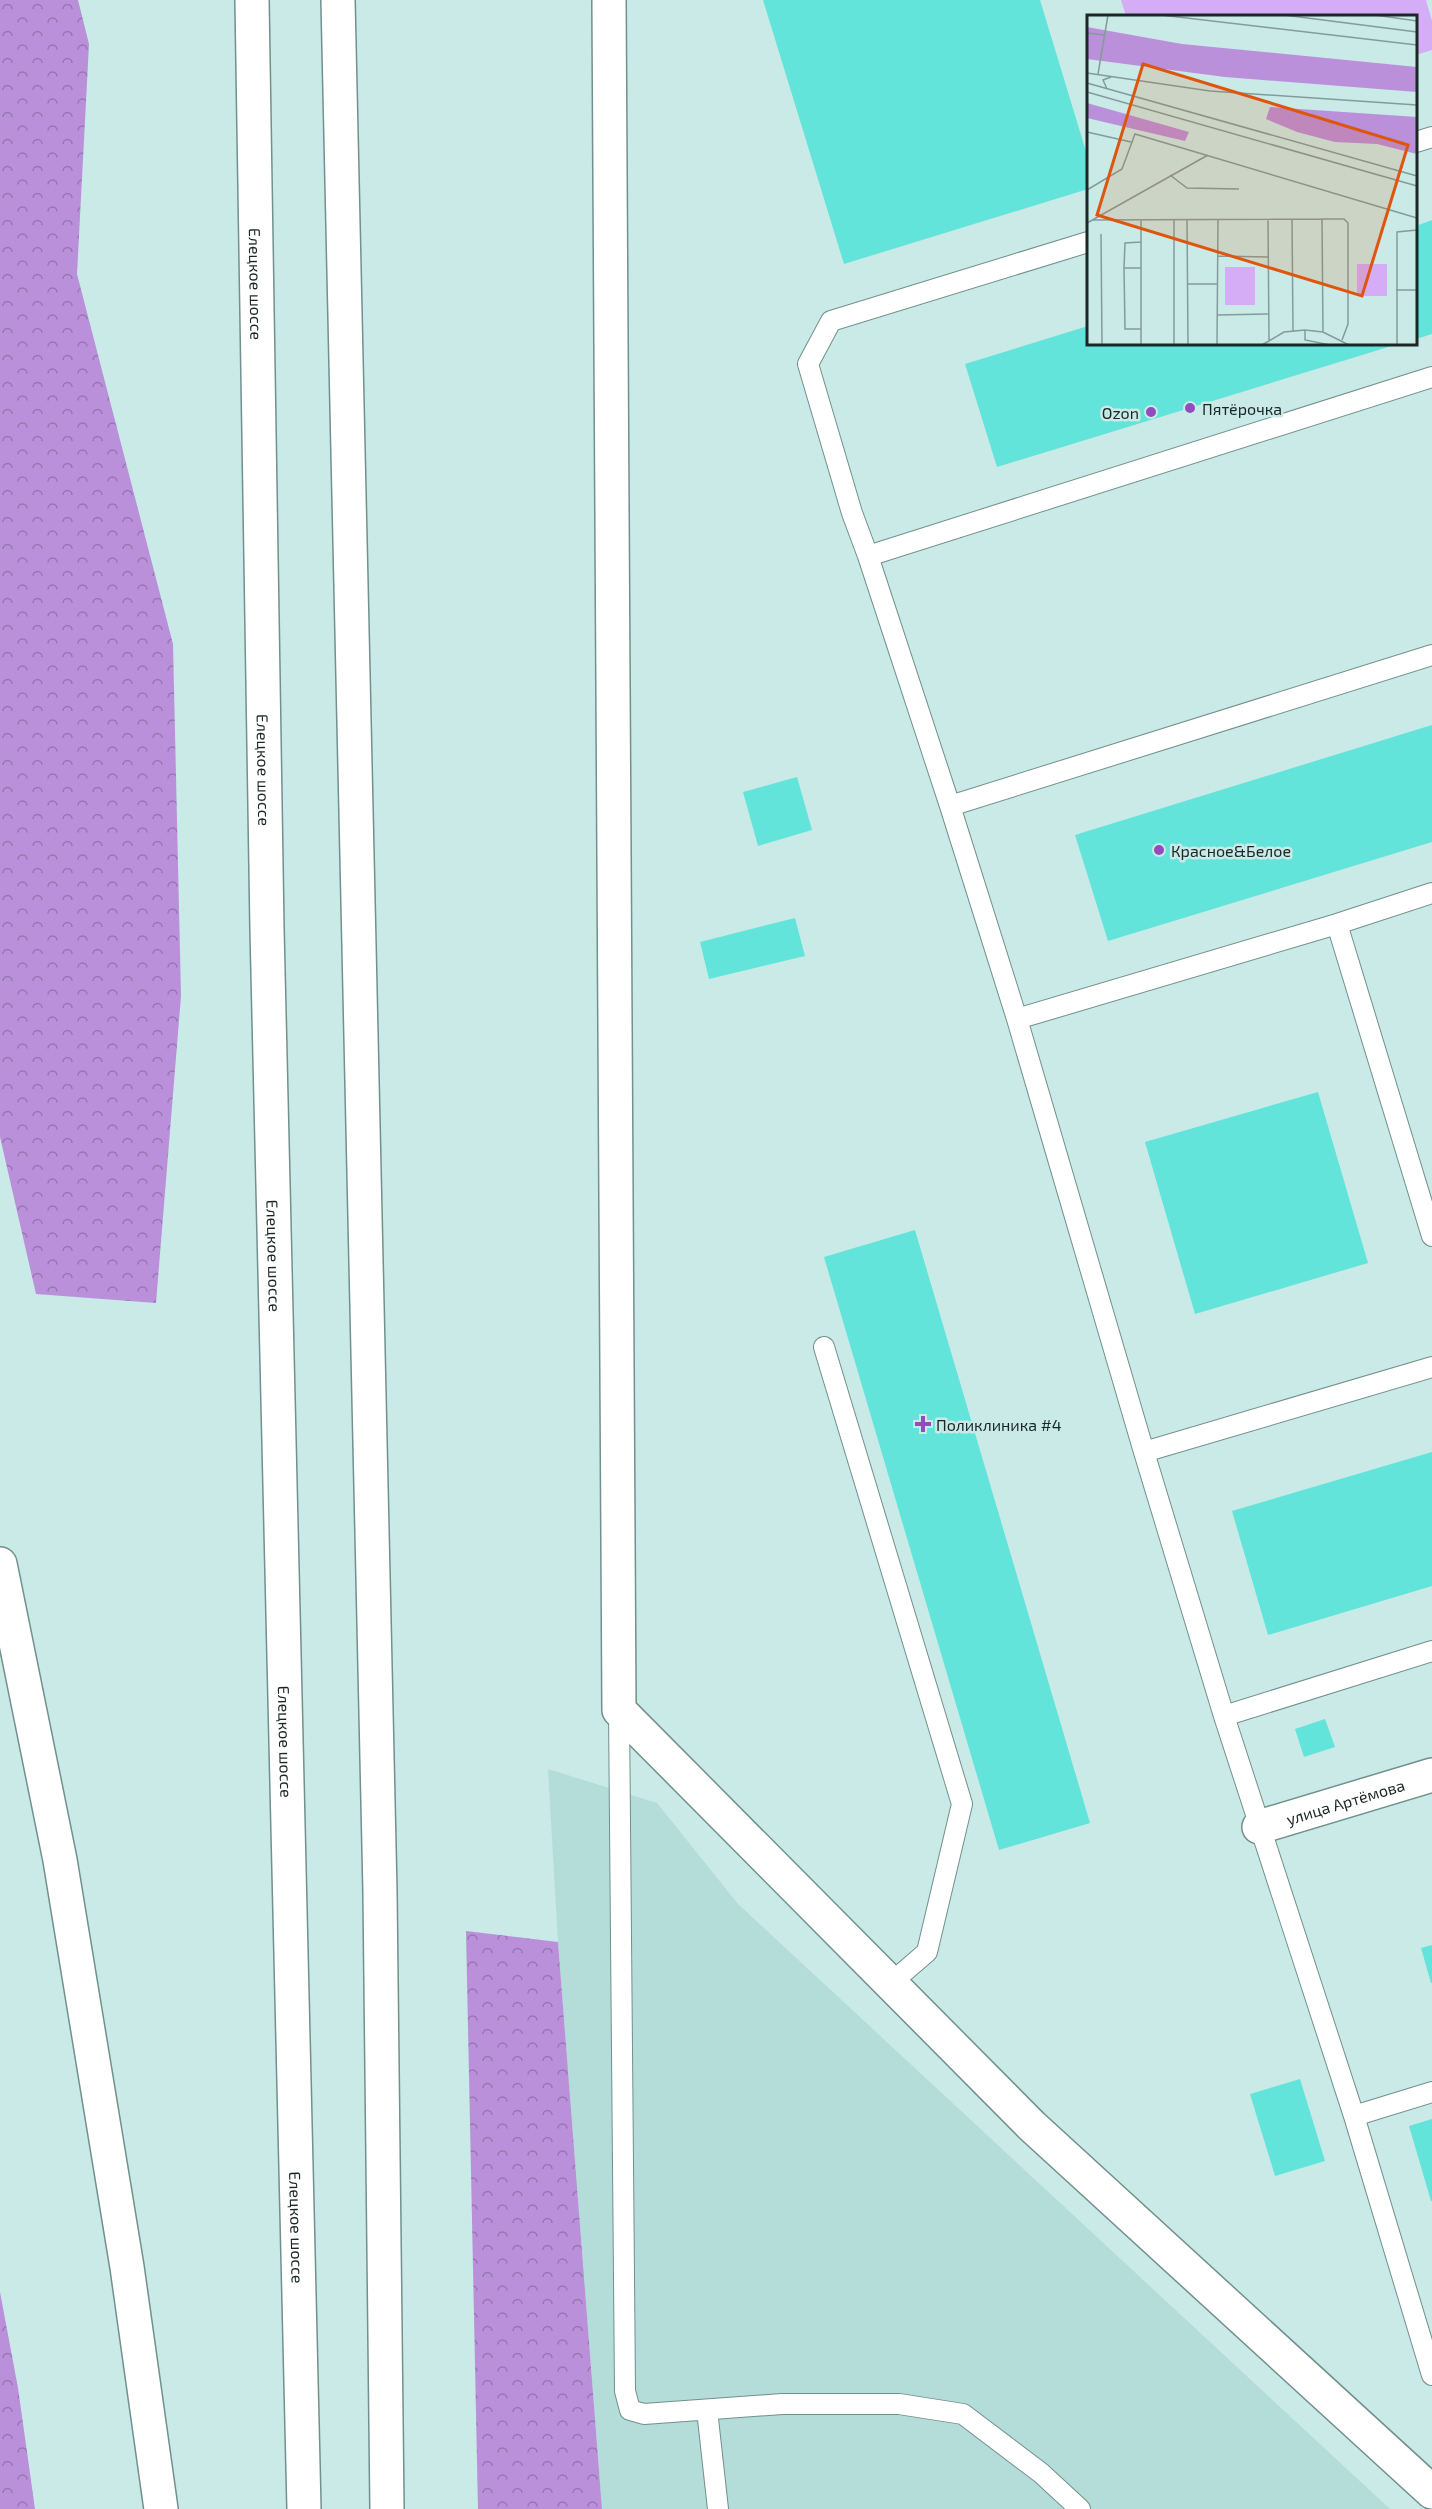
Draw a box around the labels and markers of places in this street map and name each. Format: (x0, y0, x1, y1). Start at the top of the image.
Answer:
place label: Пятёрочка (1202, 399, 1282, 418)
marker: Пятёрочка (1183, 401, 1197, 415)
place label: Ozon (1102, 403, 1139, 422)
marker: Ozon (1144, 405, 1158, 419)
place label: Красное&Белое (1171, 841, 1291, 860)
marker: Красное&Белое (1152, 843, 1166, 857)
marker: Поликлиника #4 (914, 1415, 932, 1433)
place label: Поликлиника #4 (936, 1415, 1062, 1434)

